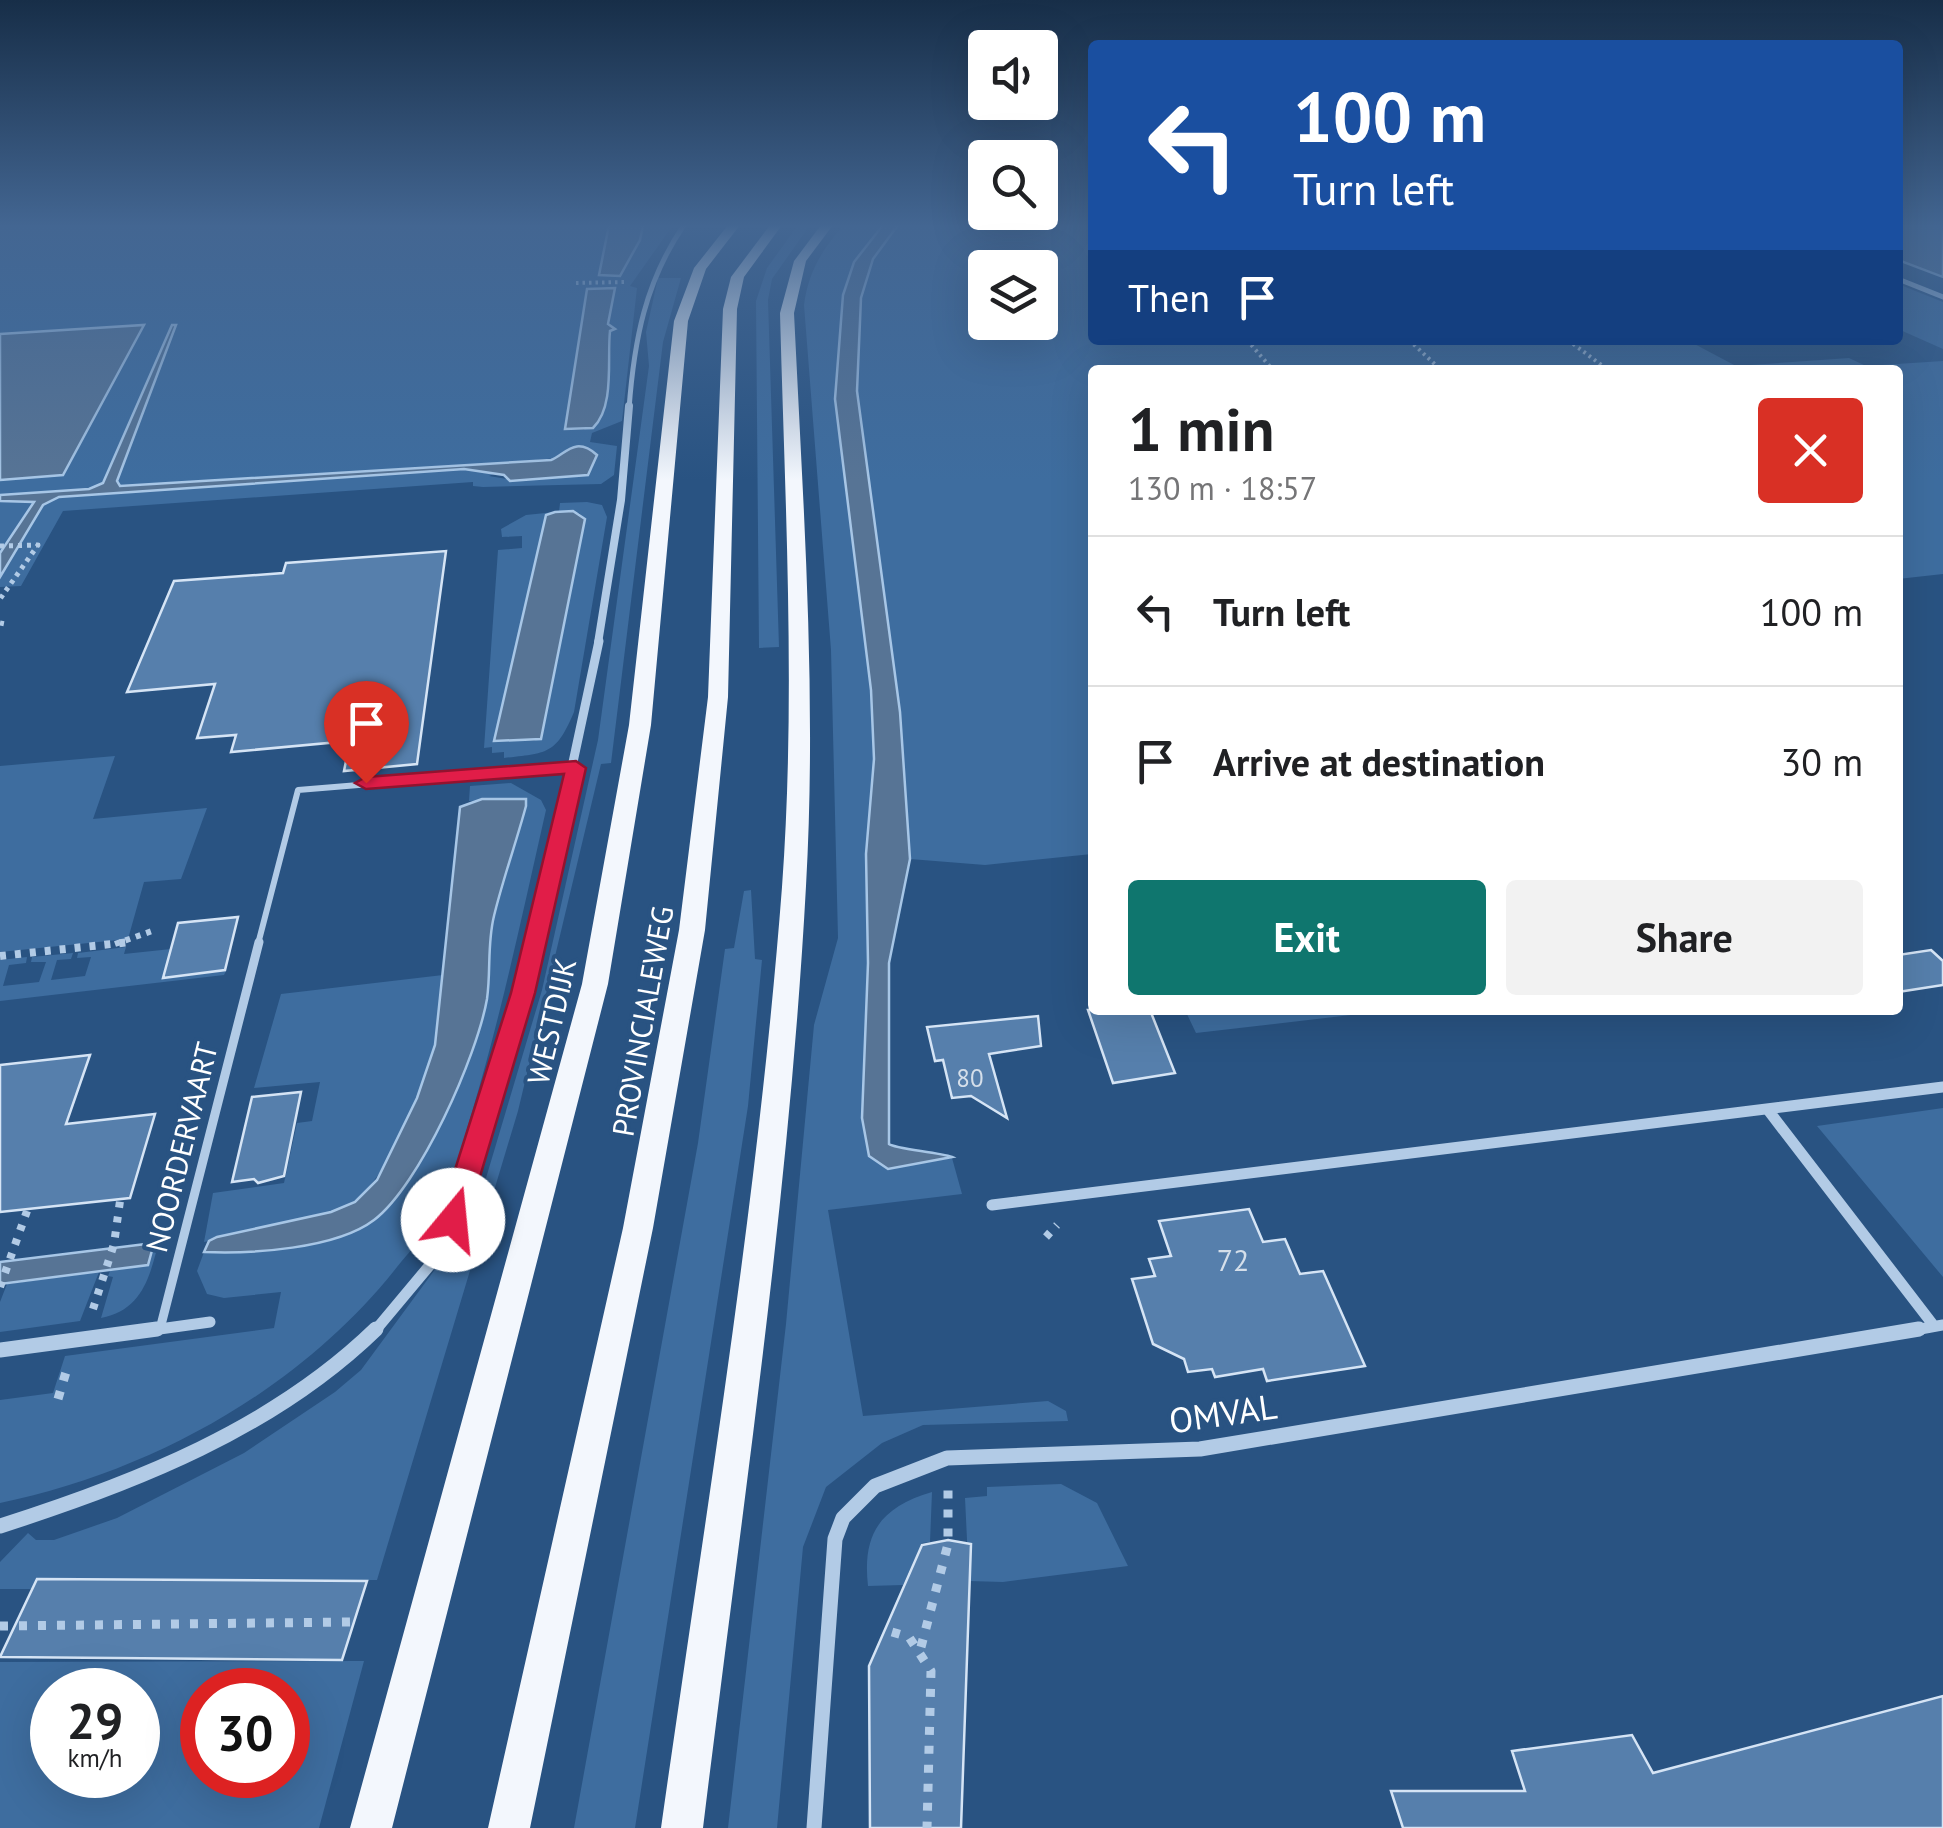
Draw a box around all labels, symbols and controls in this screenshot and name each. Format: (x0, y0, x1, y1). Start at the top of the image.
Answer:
map controls (968, 30, 1058, 340)
button: sound (968, 30, 1058, 120)
text: 100 m (1293, 71, 1486, 161)
icon: left (1128, 80, 1258, 210)
button: search (968, 140, 1058, 230)
text: Turn left (1293, 159, 1454, 217)
button: layers (968, 250, 1058, 340)
icon: arrive (1230, 270, 1285, 325)
text: Then (1128, 273, 1210, 322)
text: 1 min (1128, 390, 1274, 468)
button: close (1758, 398, 1863, 503)
text: 130 m · 18:57 (1128, 467, 1317, 509)
icon: left (1128, 584, 1183, 639)
text: Turn left (1213, 587, 1350, 636)
text: 100 m (1760, 587, 1863, 636)
pin (324, 681, 409, 784)
icon: arrive (339, 696, 394, 751)
icon: arrive (1128, 734, 1183, 789)
text: Arrive at destination (1213, 737, 1545, 786)
text: 30 m (1781, 737, 1863, 786)
button: Exit (1128, 880, 1486, 995)
button: Share (1506, 880, 1863, 995)
street label: PROVINCIALEWEG (603, 903, 681, 1139)
street label: WESTDIJK (518, 954, 584, 1088)
street label: NOORDERVAART (136, 1038, 226, 1256)
house number: 80 (956, 1062, 984, 1094)
position arrow (401, 1168, 505, 1272)
house number: 72 (1217, 1240, 1249, 1279)
street label: OMVAL (1166, 1383, 1280, 1443)
speed limit sign: 30 (180, 1668, 310, 1798)
text: 29 (67, 1688, 123, 1753)
text: km/h (68, 1742, 122, 1774)

